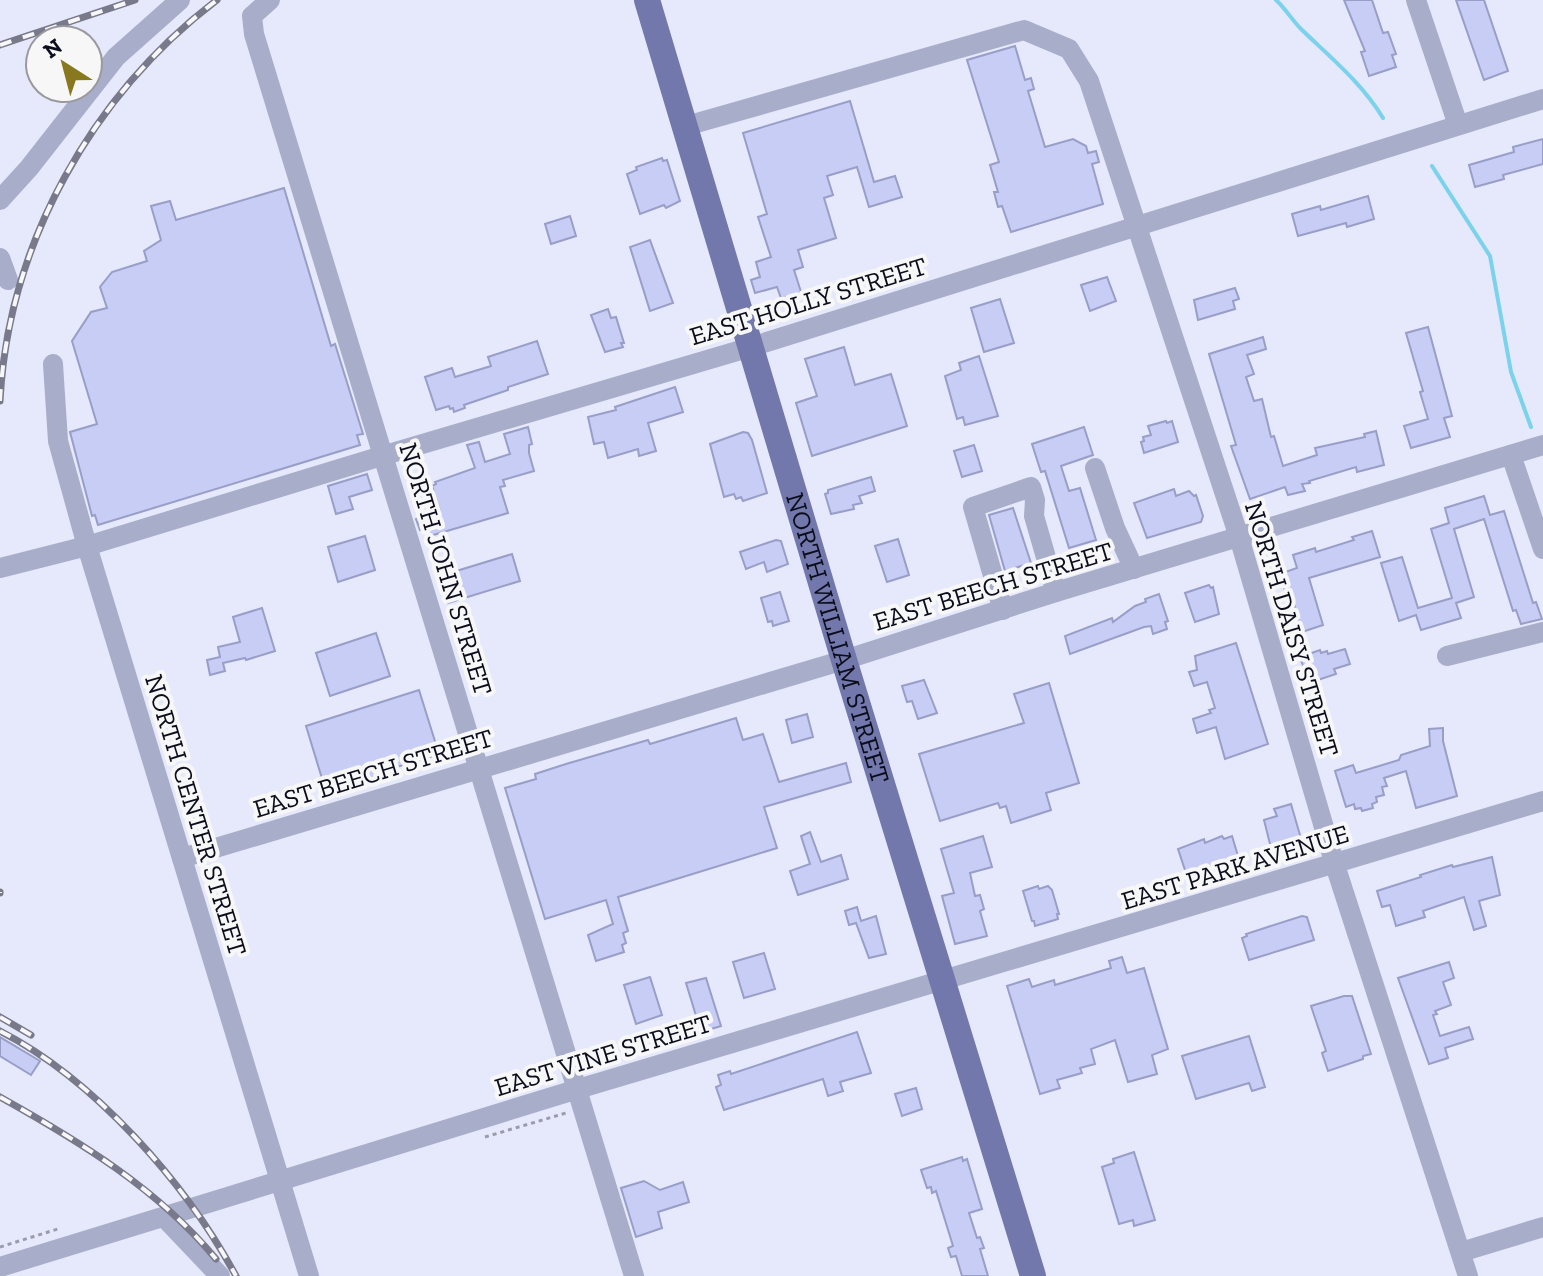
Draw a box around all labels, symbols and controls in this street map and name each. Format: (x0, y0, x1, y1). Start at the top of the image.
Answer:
north arrow (24, 24, 104, 104)
text: N (38, 32, 67, 64)
street label: EAST HOLLY STREET (686, 250, 930, 352)
street label: NORTH JOHN STREET (392, 439, 500, 699)
street label: NORTH WILLIAM STREET (779, 489, 897, 787)
street label: NORTH DAISY STREET (1238, 497, 1346, 761)
street label: EAST BEECH STREET (869, 534, 1117, 638)
street label: NORTH CENTER STREET (138, 671, 254, 959)
street label: EAST BEECH STREET (249, 721, 497, 825)
street label: EAST PARK AVENUE (1118, 817, 1352, 917)
street label: EAST VINE STREET (491, 1007, 715, 1103)

